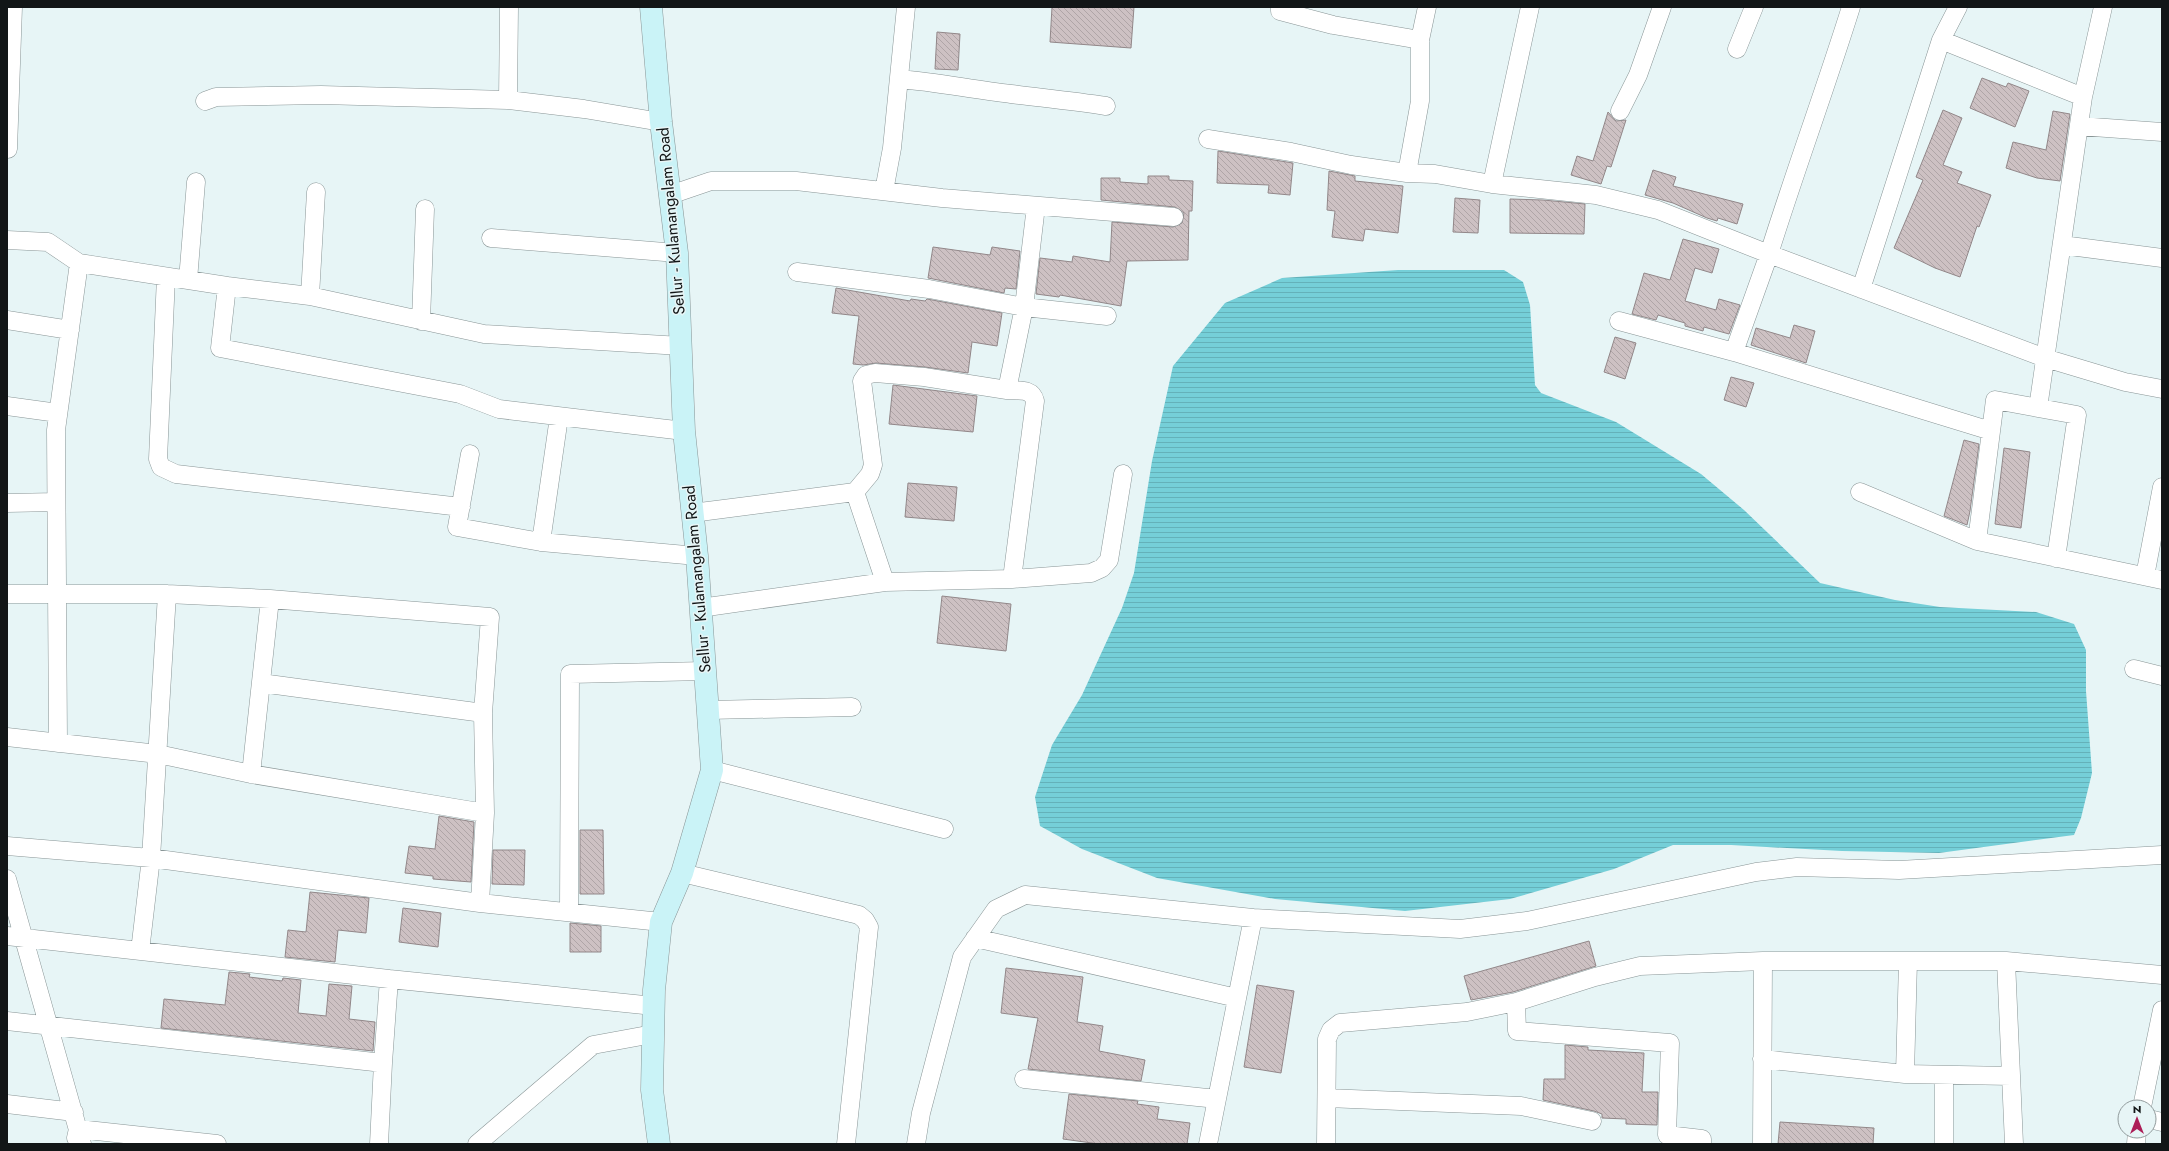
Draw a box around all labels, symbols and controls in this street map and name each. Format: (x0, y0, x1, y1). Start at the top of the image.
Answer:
street label: Sellur - Kulamangalam Road (651, 126, 691, 316)
street label: Sellur - Kulamangalam Road (677, 484, 717, 674)
north arrow (2117, 1099, 2157, 1139)
text: N (2133, 1101, 2141, 1117)

